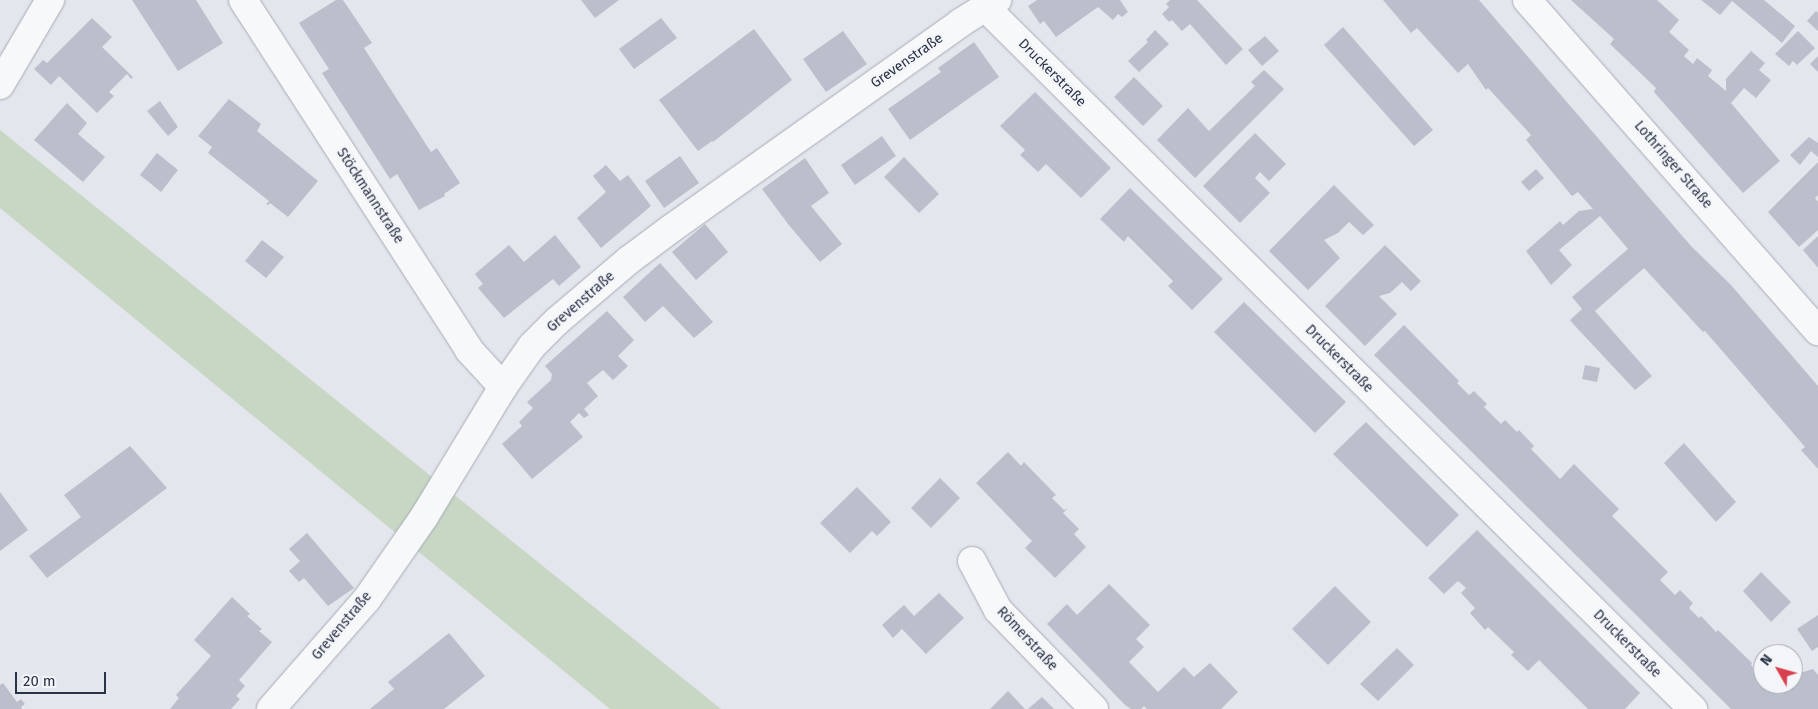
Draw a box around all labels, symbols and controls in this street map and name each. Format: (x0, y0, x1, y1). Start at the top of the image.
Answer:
street label: Grevenstraße (868, 30, 946, 92)
street label: Druckerstraße (1015, 36, 1089, 110)
street label: Lothringer Straße (1630, 118, 1716, 212)
street label: Stöckmannstraße (333, 145, 407, 247)
street label: Grevenstraße (544, 268, 618, 336)
street label: Druckerstraße (1302, 322, 1376, 396)
street label: Grevenstraße (309, 588, 375, 664)
street label: Römerstraße (993, 604, 1061, 674)
street label: Druckerstraße (1590, 607, 1664, 681)
north arrow (1753, 644, 1803, 694)
text: N (1757, 651, 1776, 669)
scale bar (18, 662, 109, 694)
text: 20 m (23, 672, 56, 690)

